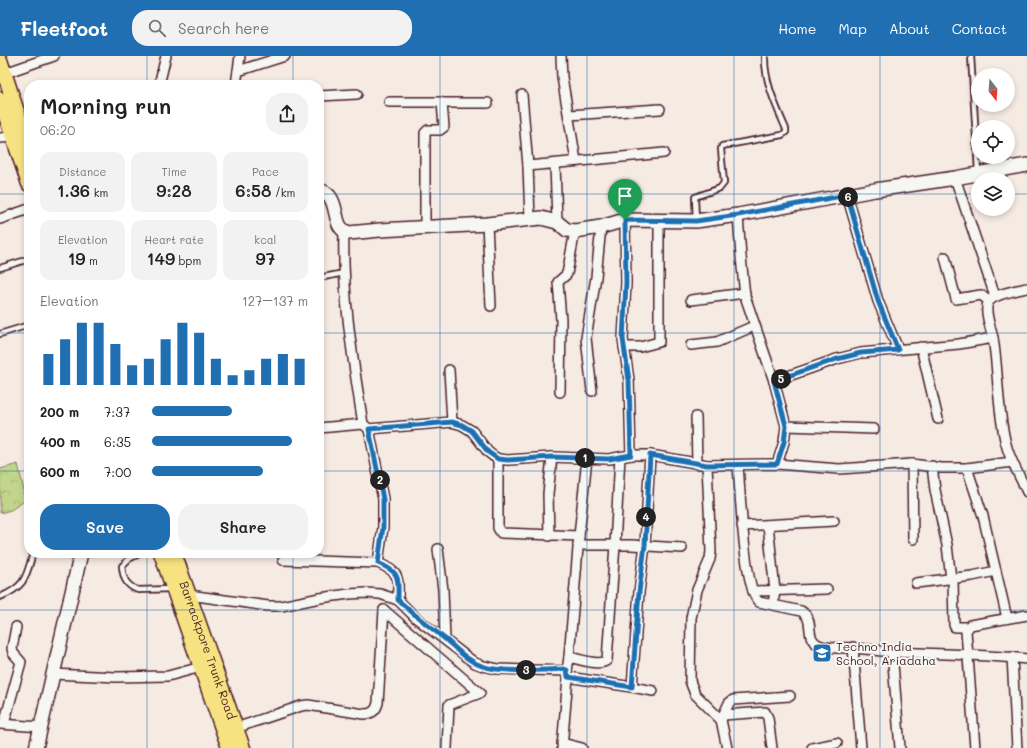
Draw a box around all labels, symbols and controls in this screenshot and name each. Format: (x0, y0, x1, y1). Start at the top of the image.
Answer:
search box (132, 10, 412, 46)
text: Fleetfoot (20, 16, 108, 41)
icon: search (146, 17, 168, 39)
text: Search here (178, 18, 269, 38)
text: Home (778, 19, 816, 38)
text: Map (838, 19, 867, 38)
text: About (889, 19, 930, 38)
text: Contact (952, 19, 1007, 38)
north arrow (971, 68, 1015, 112)
map controls (971, 68, 1015, 216)
text: Morning run (40, 91, 171, 120)
button: share (266, 93, 308, 135)
button: locate (971, 120, 1015, 164)
text: 06:20 (40, 121, 75, 138)
text: Distance (59, 164, 106, 179)
text: Time (161, 164, 187, 179)
text: Pace (252, 164, 279, 179)
button: layers (971, 172, 1015, 216)
text: 1.36 (57, 179, 90, 201)
text: 9:28 (156, 179, 192, 201)
text: 6:58 (235, 179, 271, 201)
pin (608, 179, 642, 220)
text: km (90, 185, 108, 200)
text: /km (271, 185, 295, 200)
icon: arrive (614, 185, 636, 207)
pin: 6 (838, 187, 858, 207)
text: 6 (845, 189, 851, 204)
text: Elevation (58, 232, 107, 247)
text: Heart rate (144, 232, 204, 247)
text: kcal (254, 232, 276, 247)
text: 19 (68, 247, 85, 269)
text: 149 (147, 247, 175, 269)
text: 97 (256, 247, 275, 269)
text: m (85, 253, 98, 268)
text: bpm (175, 253, 201, 268)
text: Elevation (40, 292, 98, 309)
text: 127–137 m (242, 292, 308, 309)
pin: 5 (771, 369, 791, 389)
text: 5 (778, 371, 784, 386)
text: 200 m (40, 403, 79, 420)
text: 7:37 (104, 403, 130, 420)
text: 400 m (40, 433, 80, 450)
text: 6:35 (104, 433, 131, 450)
pin: 1 (575, 448, 595, 468)
text: 1 (583, 450, 587, 465)
text: 600 m (40, 463, 80, 480)
text: 7:00 (104, 463, 131, 480)
pin: 2 (370, 470, 390, 490)
text: 2 (377, 472, 383, 487)
button: Save (40, 504, 170, 550)
button: Share (178, 504, 308, 550)
pin: 4 (636, 507, 656, 527)
text: 4 (643, 509, 649, 524)
street label: Barrackpore Trunk Road (176, 579, 240, 722)
place label: Techno India School, Ariadaha (836, 638, 936, 668)
school or university icon: Techno India School, Ariadaha (811, 642, 833, 664)
pin: 3 (516, 660, 536, 680)
text: 3 (523, 662, 529, 677)

